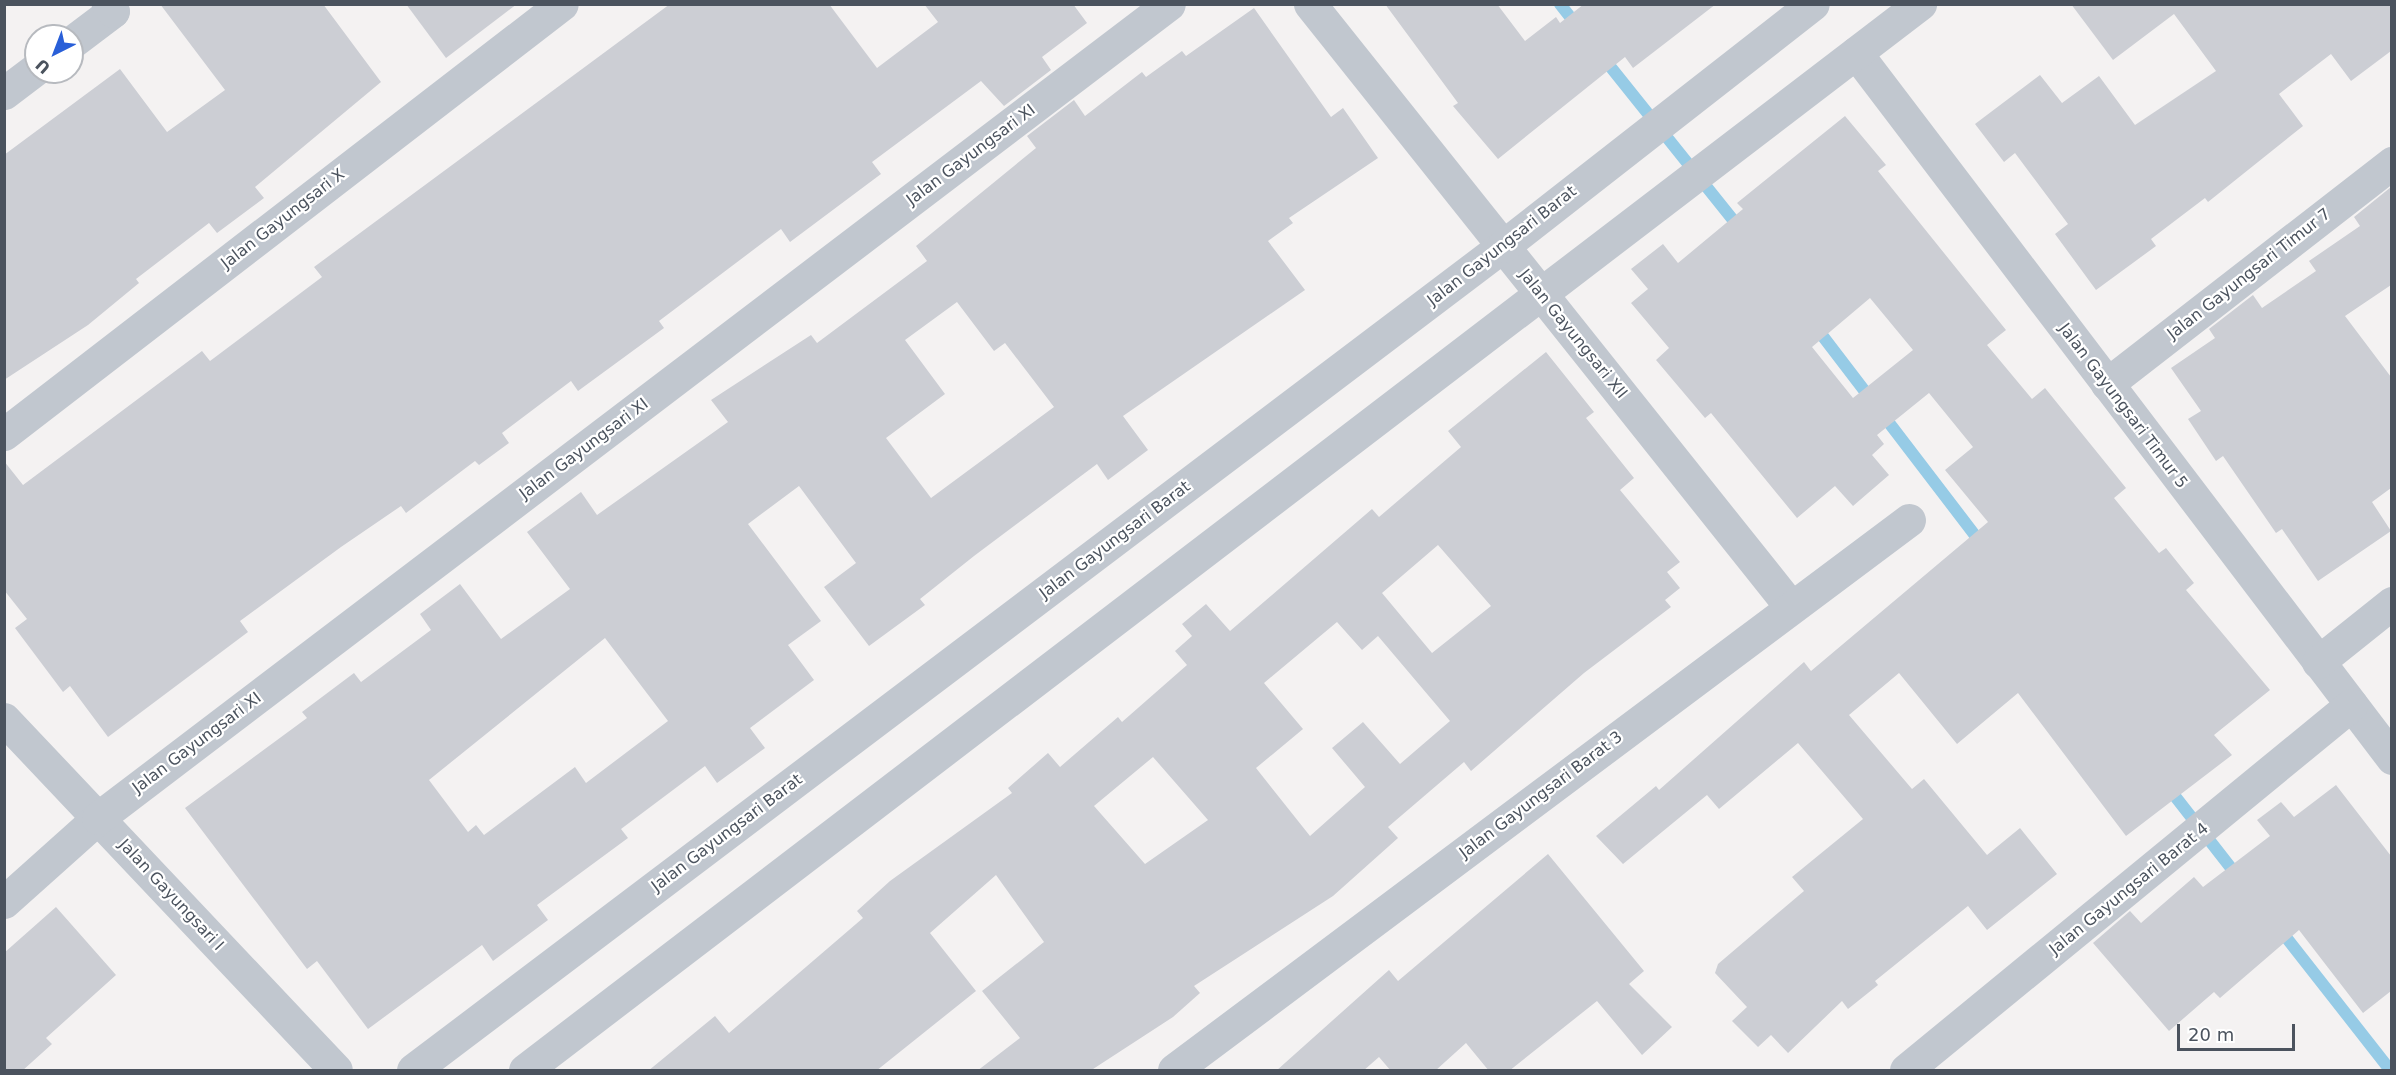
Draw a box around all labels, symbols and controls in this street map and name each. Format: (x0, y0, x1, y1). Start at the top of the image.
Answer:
north arrow (24, 24, 84, 84)
text: U (32, 55, 54, 78)
street label: Jalan Gayungsari XI (903, 100, 1039, 210)
street label: Jalan Gayungsari X (217, 165, 349, 273)
street label: Jalan Gayungsari Barat (1424, 182, 1580, 310)
street label: Jalan Gayungsari Timur 7 (2164, 204, 2334, 344)
street label: Jalan Gayungsari XII (1515, 265, 1631, 403)
street label: Jalan Gayungsari Timur 5 (2055, 320, 2191, 492)
street label: Jalan Gayungsari XI (516, 394, 652, 504)
street label: Jalan Gayungsari Barat (1036, 477, 1194, 603)
street label: Jalan Gayungsari XI (129, 688, 265, 798)
street label: Jalan Gayungsari Barat 3 (1456, 727, 1626, 863)
street label: Jalan Gayungsari Barat (648, 770, 806, 896)
street label: Jalan Gayungsari Barat 4 (2046, 819, 2212, 959)
street label: Jalan Gayungsari I (115, 835, 227, 955)
scale bar (2180, 1012, 2298, 1050)
text: 20 m (2188, 1024, 2234, 1045)

